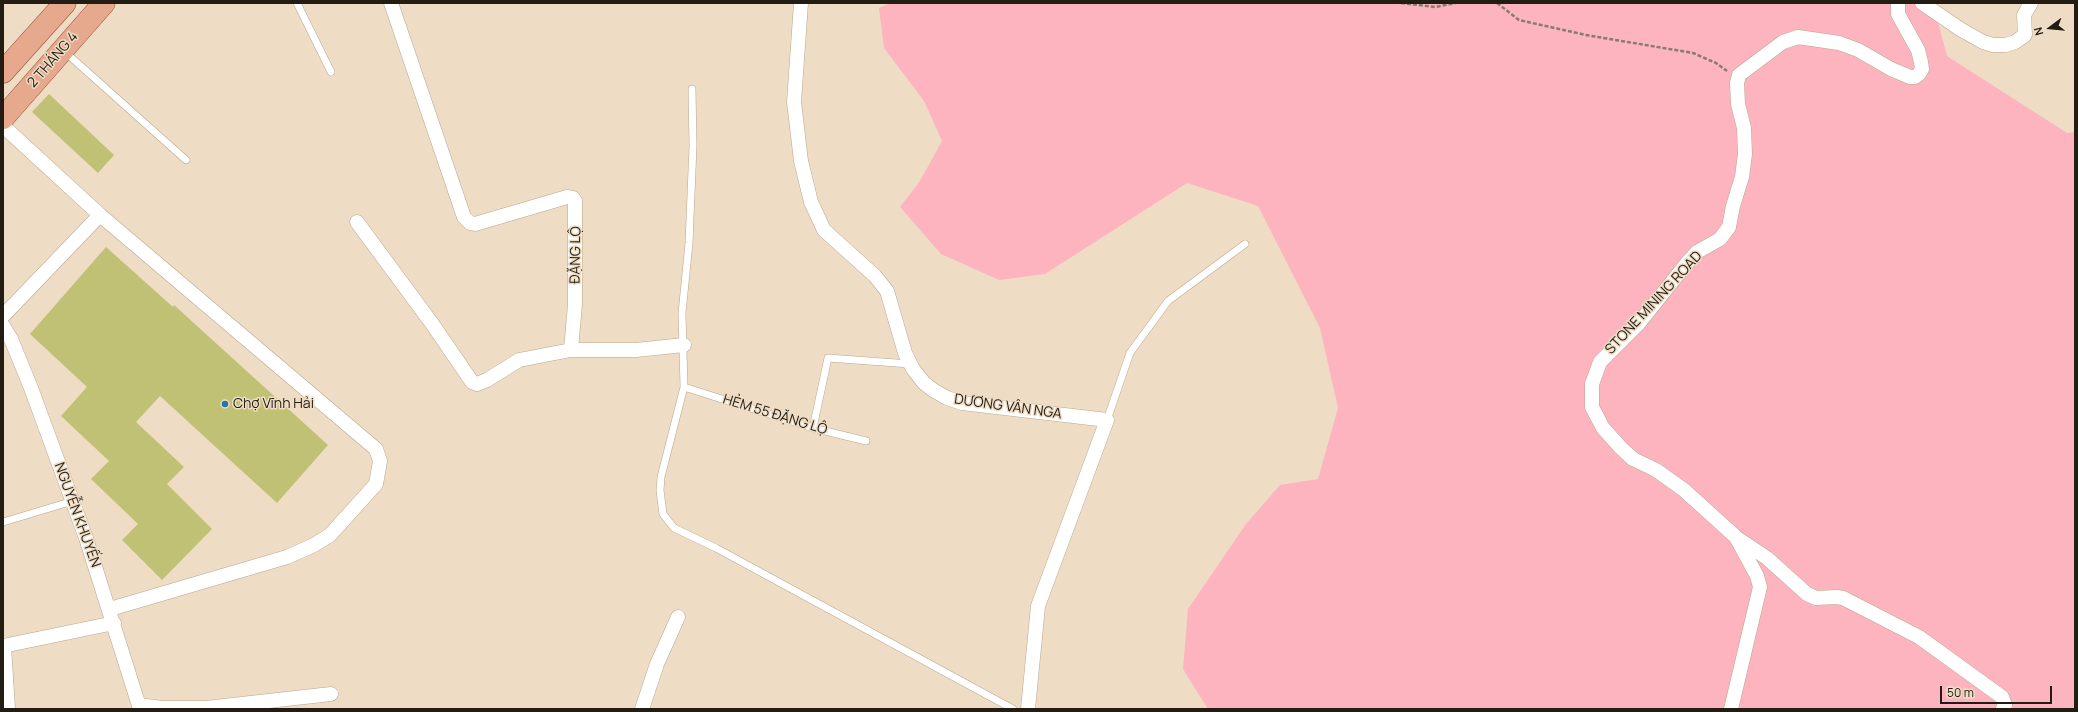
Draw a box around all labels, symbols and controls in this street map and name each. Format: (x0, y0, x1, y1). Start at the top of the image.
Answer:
north arrow (2030, 8, 2070, 48)
text: N (2030, 26, 2046, 37)
street label: 2 THÁNG 4 (24, 29, 82, 91)
street label: ĐẶNG LỘ (567, 226, 585, 284)
street label: STONE MINING ROAD (1602, 248, 1706, 358)
street label: HẺM 55 ĐẶNG LỘ (721, 391, 829, 439)
street label: DƯƠNG VÂN NGA (953, 391, 1063, 423)
place label: Chợ Vĩnh Hải (233, 396, 314, 412)
marker: Chợ Vĩnh Hải (220, 399, 230, 409)
street label: NGUYỄN KHUYẾN (50, 460, 104, 570)
scale bar (1942, 678, 2054, 704)
text: 50 m (1947, 684, 1974, 701)

